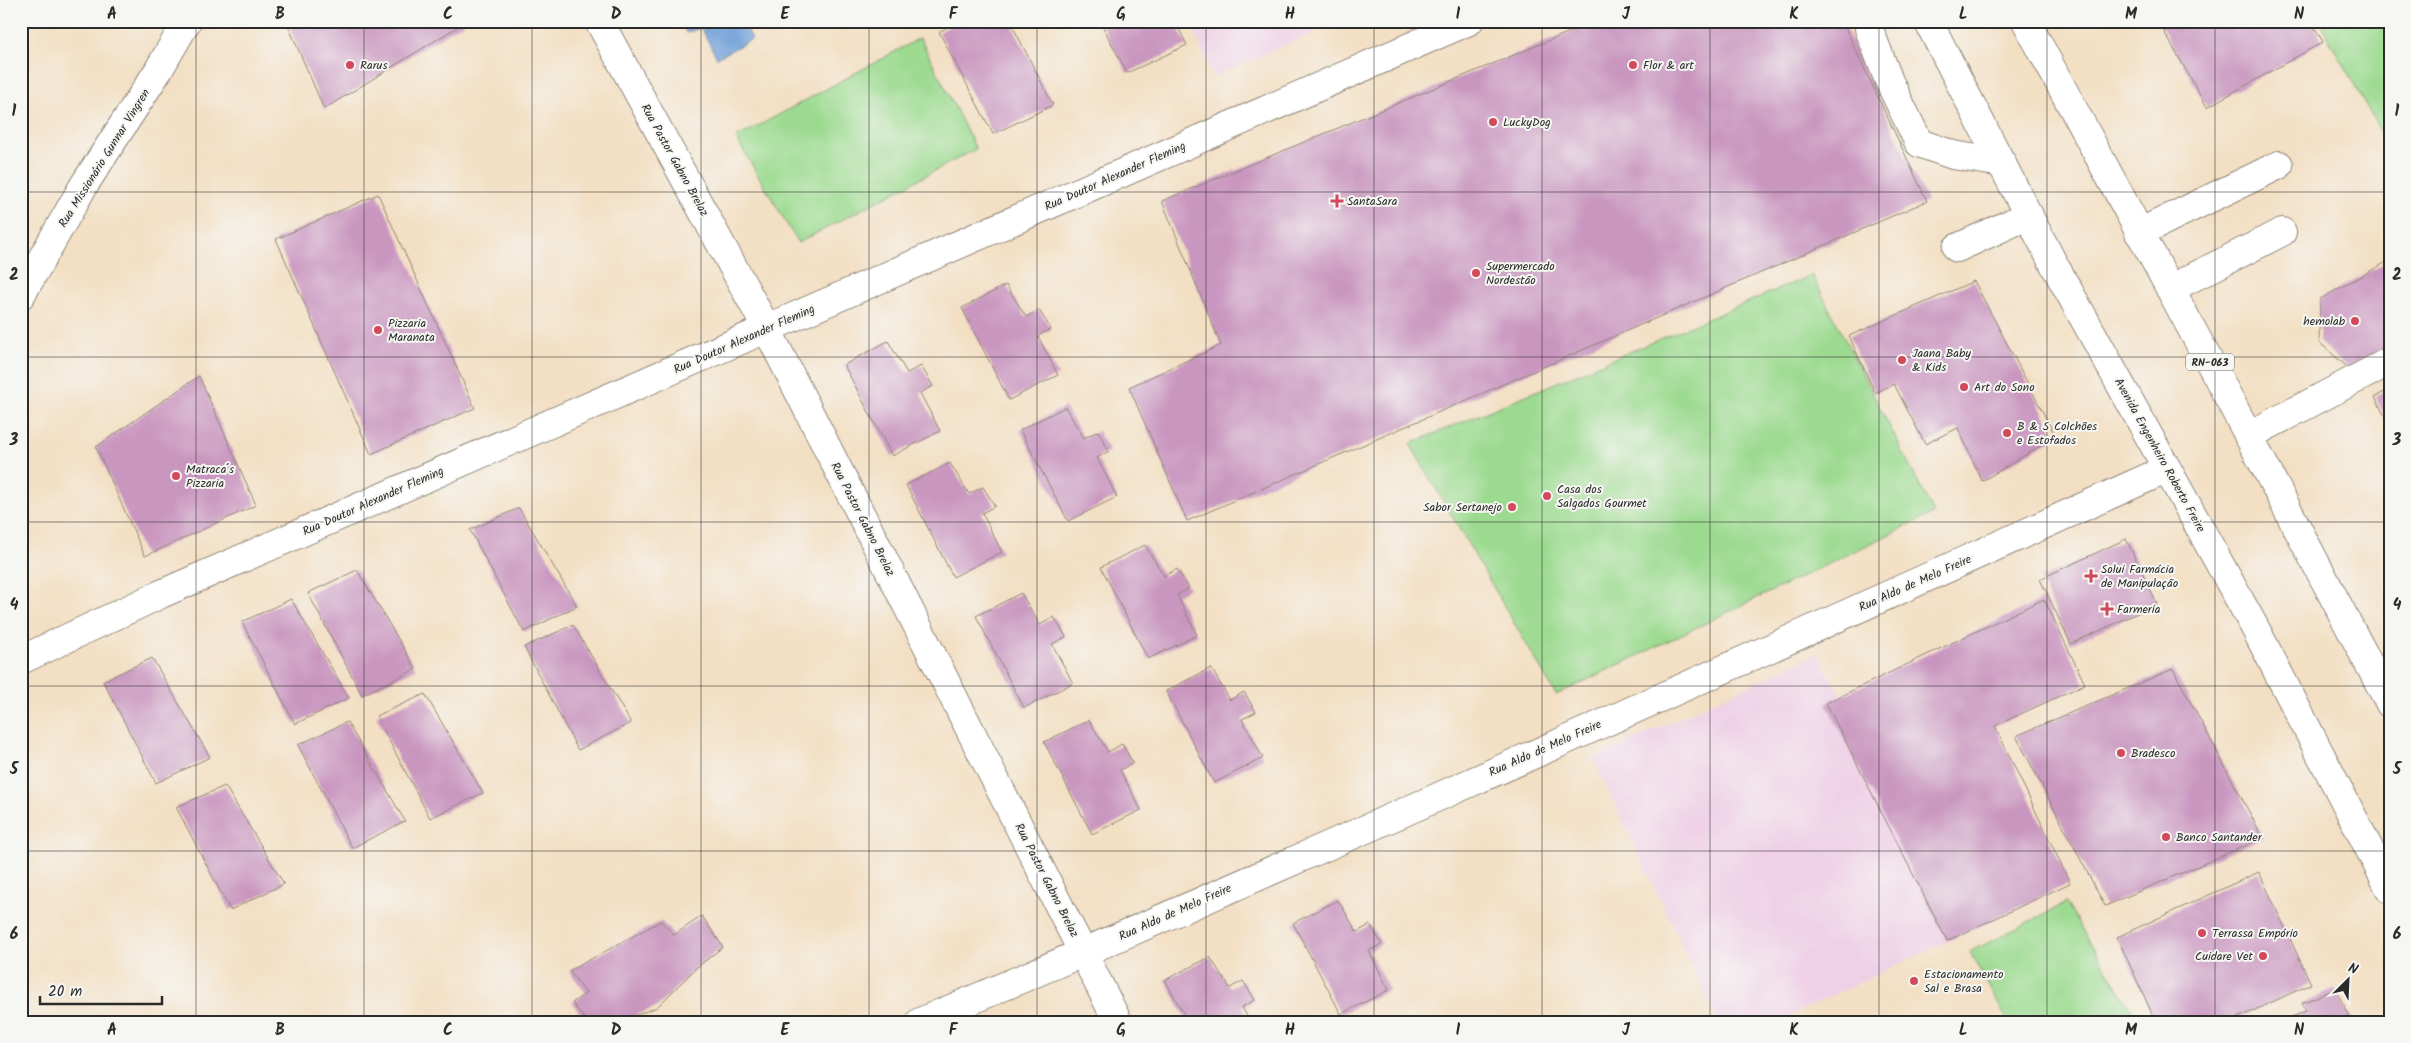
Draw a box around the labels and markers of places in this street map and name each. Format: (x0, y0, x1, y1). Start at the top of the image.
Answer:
place label: Rarus (360, 56, 388, 75)
place label: Flor & art (1643, 56, 1694, 75)
marker: Rarus (344, 59, 356, 71)
marker: Flor & art (1627, 59, 1639, 71)
place label: LuckyDog (1503, 113, 1551, 132)
marker: LuckyDog (1487, 116, 1499, 128)
place label: SantaSara (1347, 192, 1398, 211)
marker: SantaSara (1331, 195, 1343, 207)
place label: Supermercado Nordestão (1486, 257, 1555, 290)
marker: Supermercado Nordestão (1470, 267, 1482, 279)
place label: hemolab (2303, 312, 2346, 331)
place label: Pizzaria Maranata (388, 314, 435, 347)
marker: hemolab (2349, 315, 2361, 327)
marker: Pizzaria Maranata (372, 324, 384, 336)
place label: Jaana Baby & Kids (1912, 344, 1971, 377)
marker: Jaana Baby & Kids (1896, 354, 1908, 366)
place label: Art do Sono (1974, 378, 2035, 397)
marker: Art do Sono (1958, 381, 1970, 393)
place label: B & S Colchões e Estofados (2017, 417, 2097, 450)
marker: B & S Colchões e Estofados (2001, 427, 2013, 439)
place label: Matraca´s Pizzaria (186, 460, 234, 493)
marker: Matraca´s Pizzaria (170, 470, 182, 482)
place label: Casa dos Salgados Gourmet (1557, 480, 1647, 513)
marker: Casa dos Salgados Gourmet (1541, 490, 1553, 502)
place label: Sabor Sertanejo (1423, 498, 1502, 517)
marker: Sabor Sertanejo (1506, 501, 1518, 513)
place label: Solui Farmácia de Manipulação (2101, 560, 2178, 593)
marker: Solui Farmácia de Manipulação (2085, 570, 2097, 582)
place label: Farmeria (2117, 600, 2161, 619)
marker: Farmeria (2101, 603, 2113, 615)
place label: Bradesco (2131, 744, 2176, 763)
marker: Bradesco (2115, 747, 2127, 759)
place label: Banco Santander (2176, 828, 2263, 847)
marker: Banco Santander (2160, 831, 2172, 843)
place label: Terrassa Empório (2212, 924, 2298, 943)
marker: Terrassa Empório (2196, 927, 2208, 939)
place label: Cuidare Vet (2195, 947, 2253, 966)
marker: Cuidare Vet (2257, 950, 2269, 962)
place label: Estacionamento Sal e Brasa (1924, 965, 2004, 998)
marker: Estacionamento Sal e Brasa (1908, 975, 1920, 987)

